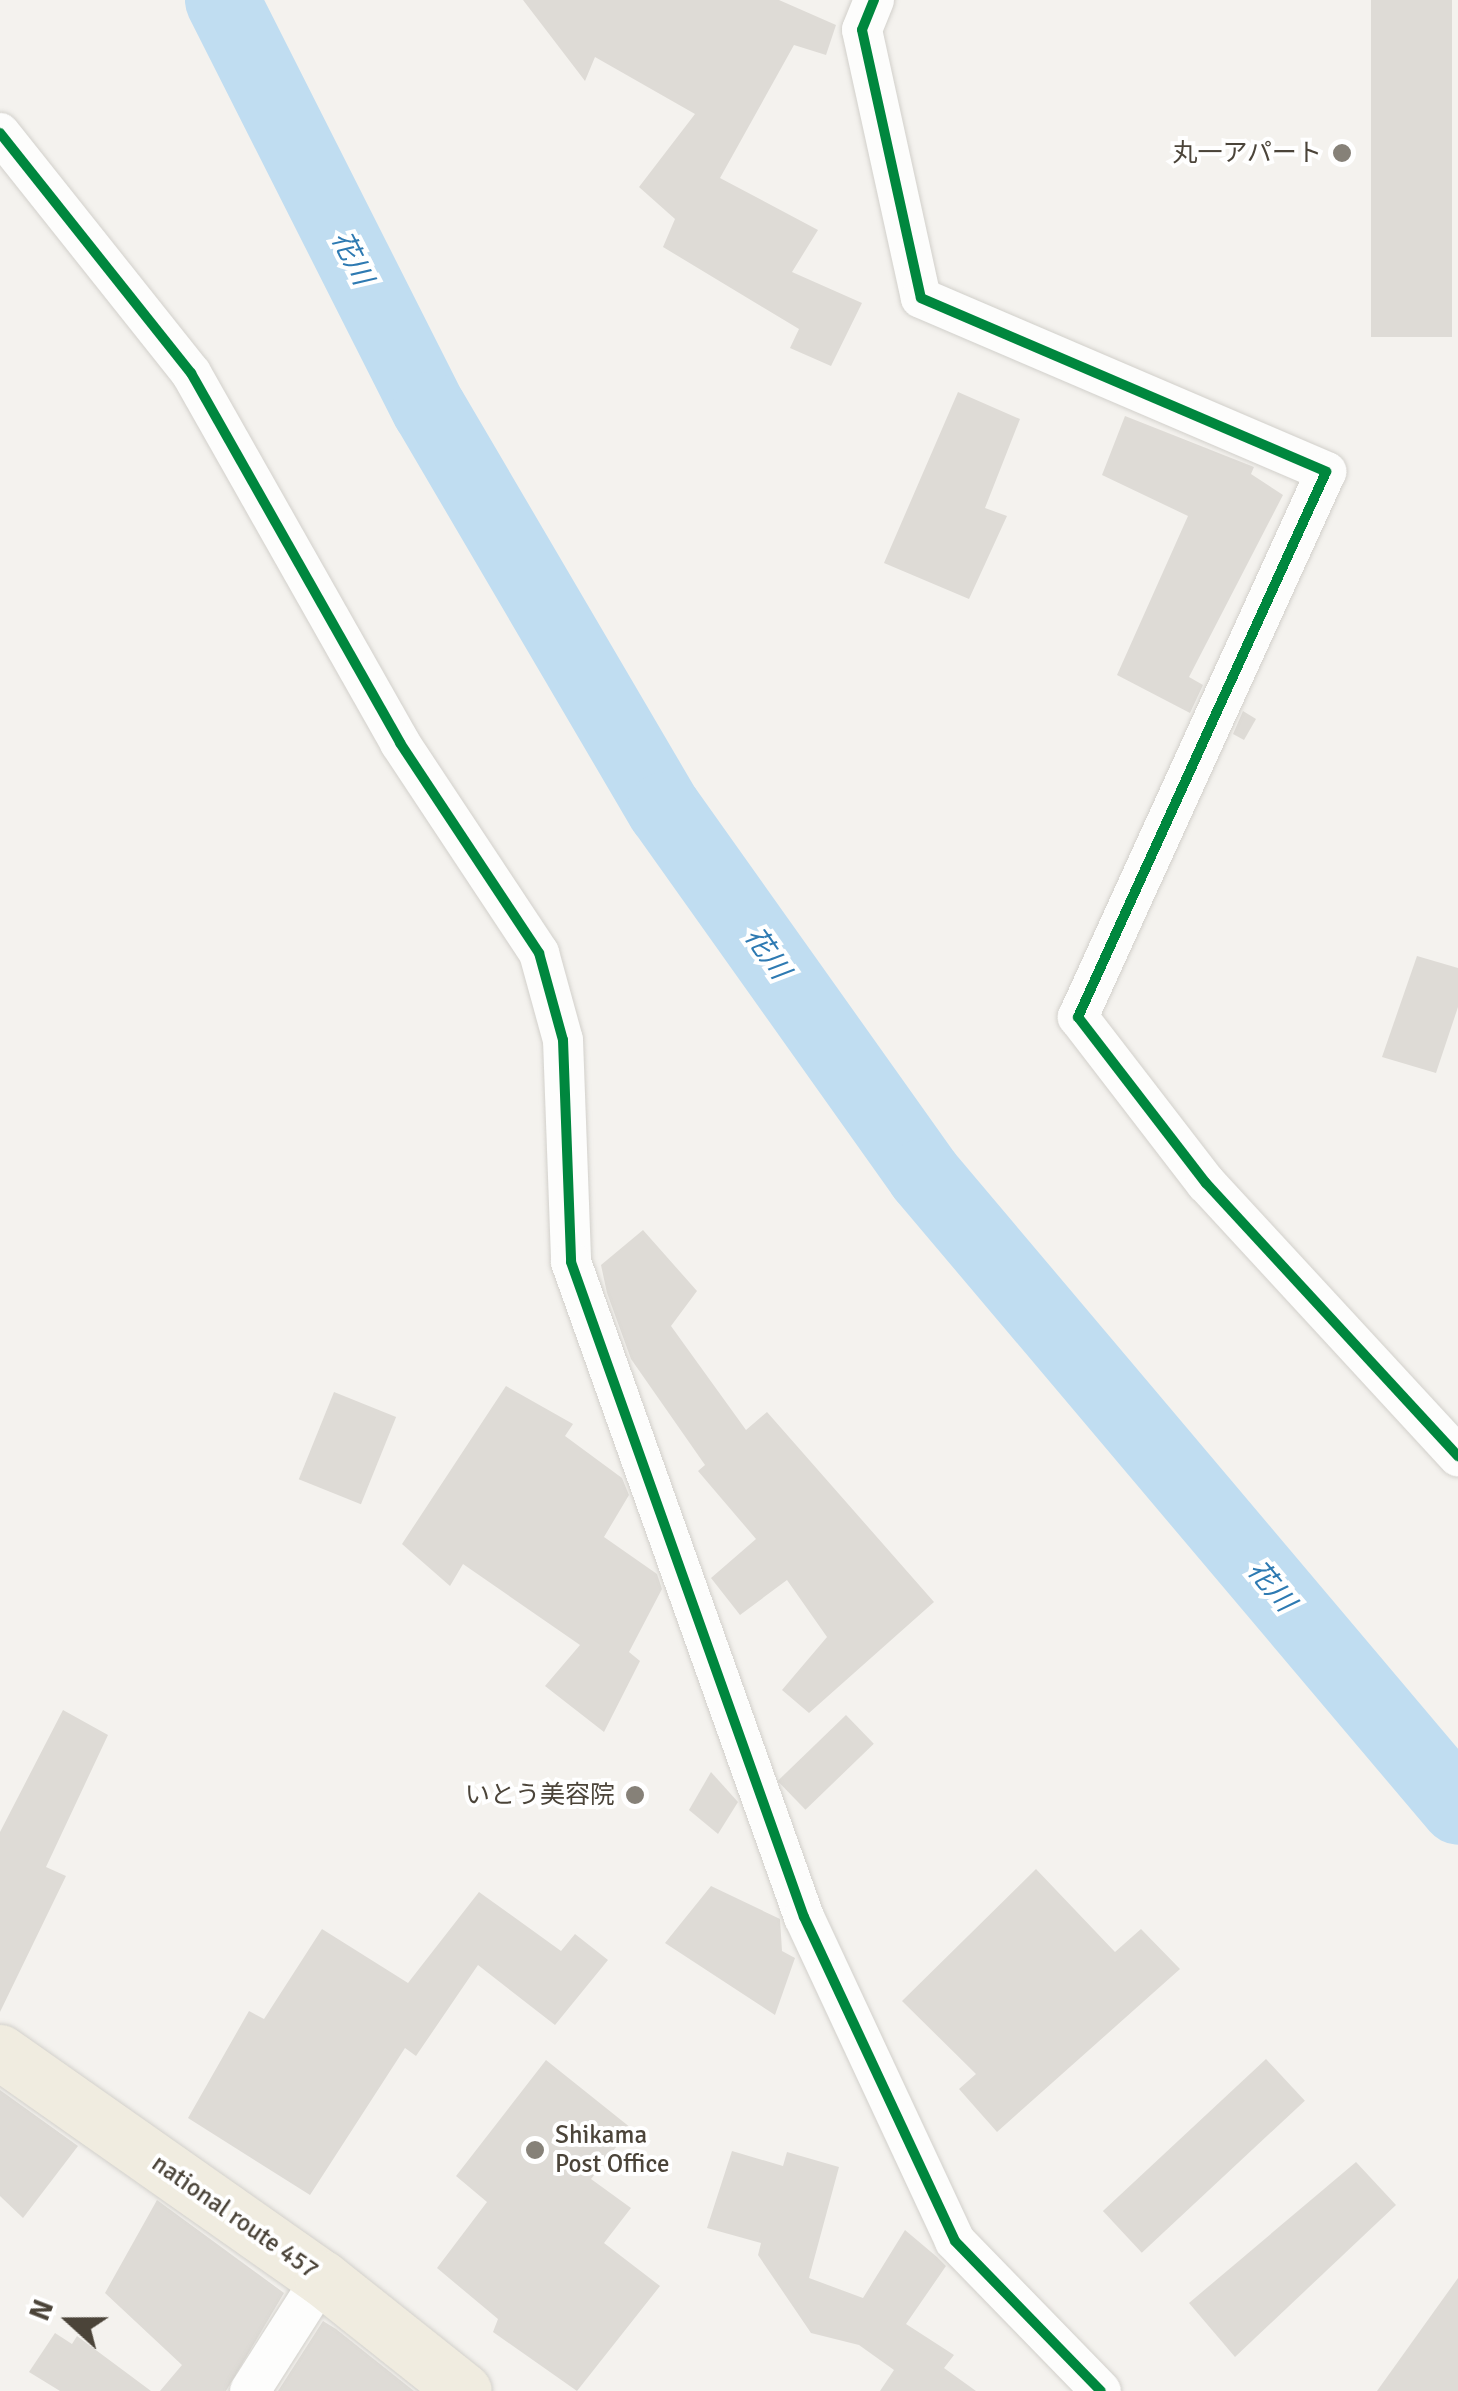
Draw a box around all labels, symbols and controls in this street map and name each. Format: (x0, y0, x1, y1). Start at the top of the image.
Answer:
place label: 丸一アパート (1172, 138, 1322, 168)
marker: 丸一アパート (1331, 142, 1353, 164)
water label: 花川 (324, 225, 380, 291)
water label: 花川 (737, 920, 797, 986)
water label: 花川 (1240, 1554, 1302, 1618)
place label: いとう美容院 (465, 1780, 615, 1810)
marker: いとう美容院 (624, 1784, 646, 1806)
place label: Shikama Post Office (555, 2121, 670, 2180)
marker: Shikama Post Office (524, 2139, 546, 2161)
street label: national route 457 (146, 2148, 324, 2286)
north arrow (20, 2271, 120, 2371)
text: N (23, 2295, 61, 2325)

